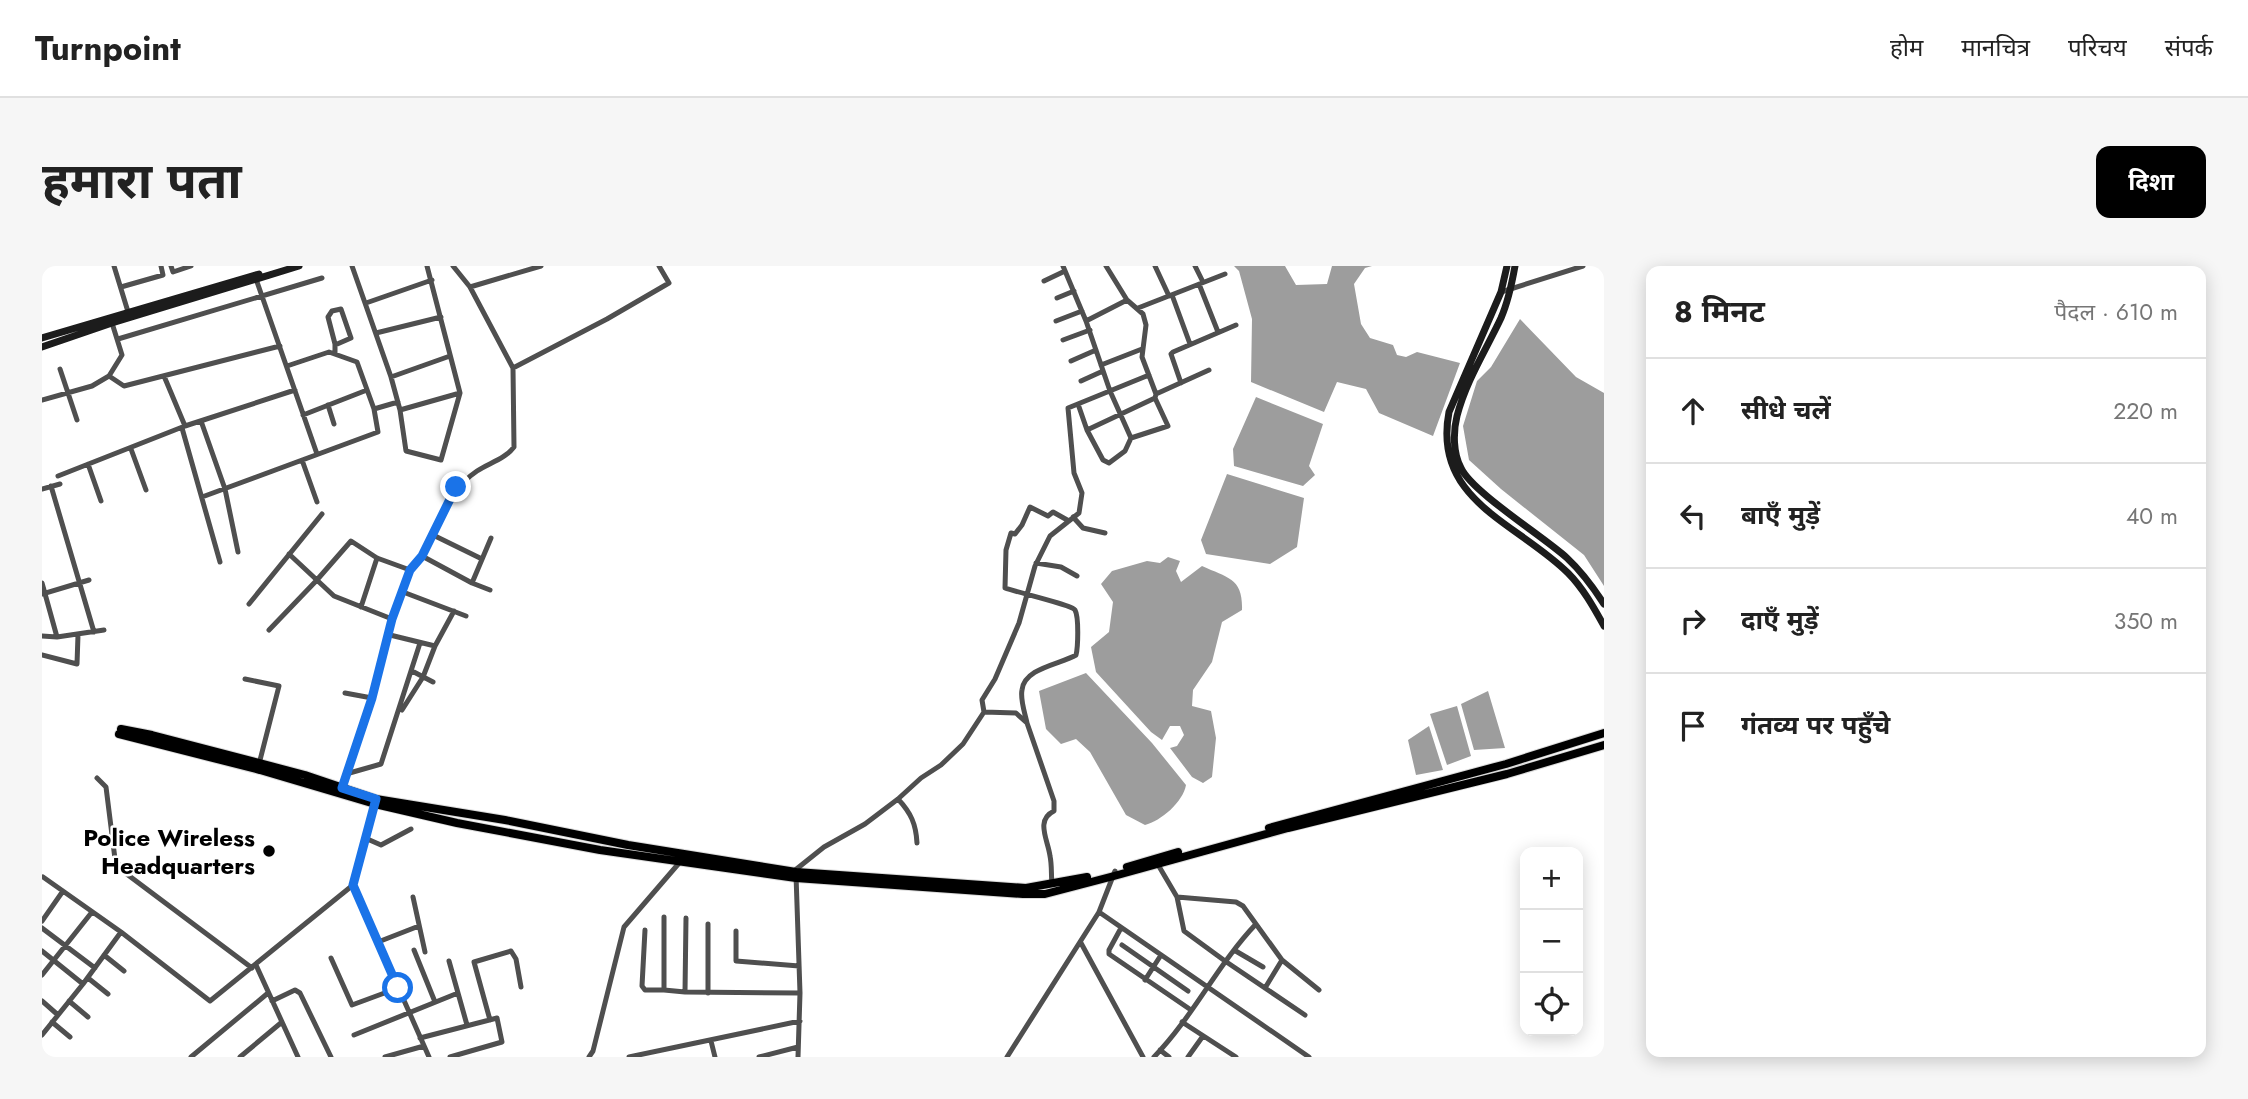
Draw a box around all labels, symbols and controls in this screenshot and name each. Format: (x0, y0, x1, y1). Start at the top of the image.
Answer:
text: Turnpoint (35, 25, 181, 72)
text: होम (1890, 30, 1923, 65)
text: मानचित्र (1961, 30, 2030, 65)
text: परिचय (2068, 30, 2127, 65)
text: संपर्क (2165, 30, 2213, 65)
text: हमारा पता (42, 146, 242, 216)
button: दिशा (2096, 146, 2206, 218)
text: 8 मिनट (1674, 290, 1765, 333)
text: पैदल · 610 m (2054, 295, 2178, 329)
text: सीधे चलें (1741, 391, 1831, 429)
icon: ahead (1674, 392, 1712, 430)
text: 220 m (2113, 394, 2178, 428)
route end (440, 471, 471, 502)
text: बाएँ मुड़ें (1741, 496, 1820, 534)
icon: left (1674, 497, 1712, 535)
text: 40 m (2126, 499, 2178, 533)
text: दाएँ मुड़ें (1741, 601, 1819, 639)
icon: right (1674, 602, 1712, 640)
text: 350 m (2114, 604, 2178, 638)
text: गंतव्य पर पहुँचे (1741, 706, 1890, 744)
icon: arrive (1674, 707, 1712, 745)
place label: Police Wireless Headquarters (83, 820, 255, 883)
marker: Police Wireless Headquarters (261, 843, 277, 859)
map controls (1520, 847, 1583, 1036)
button: + (1520, 847, 1583, 910)
button: − (1520, 910, 1583, 973)
route start (382, 972, 413, 1003)
button: locate (1520, 973, 1583, 1036)

